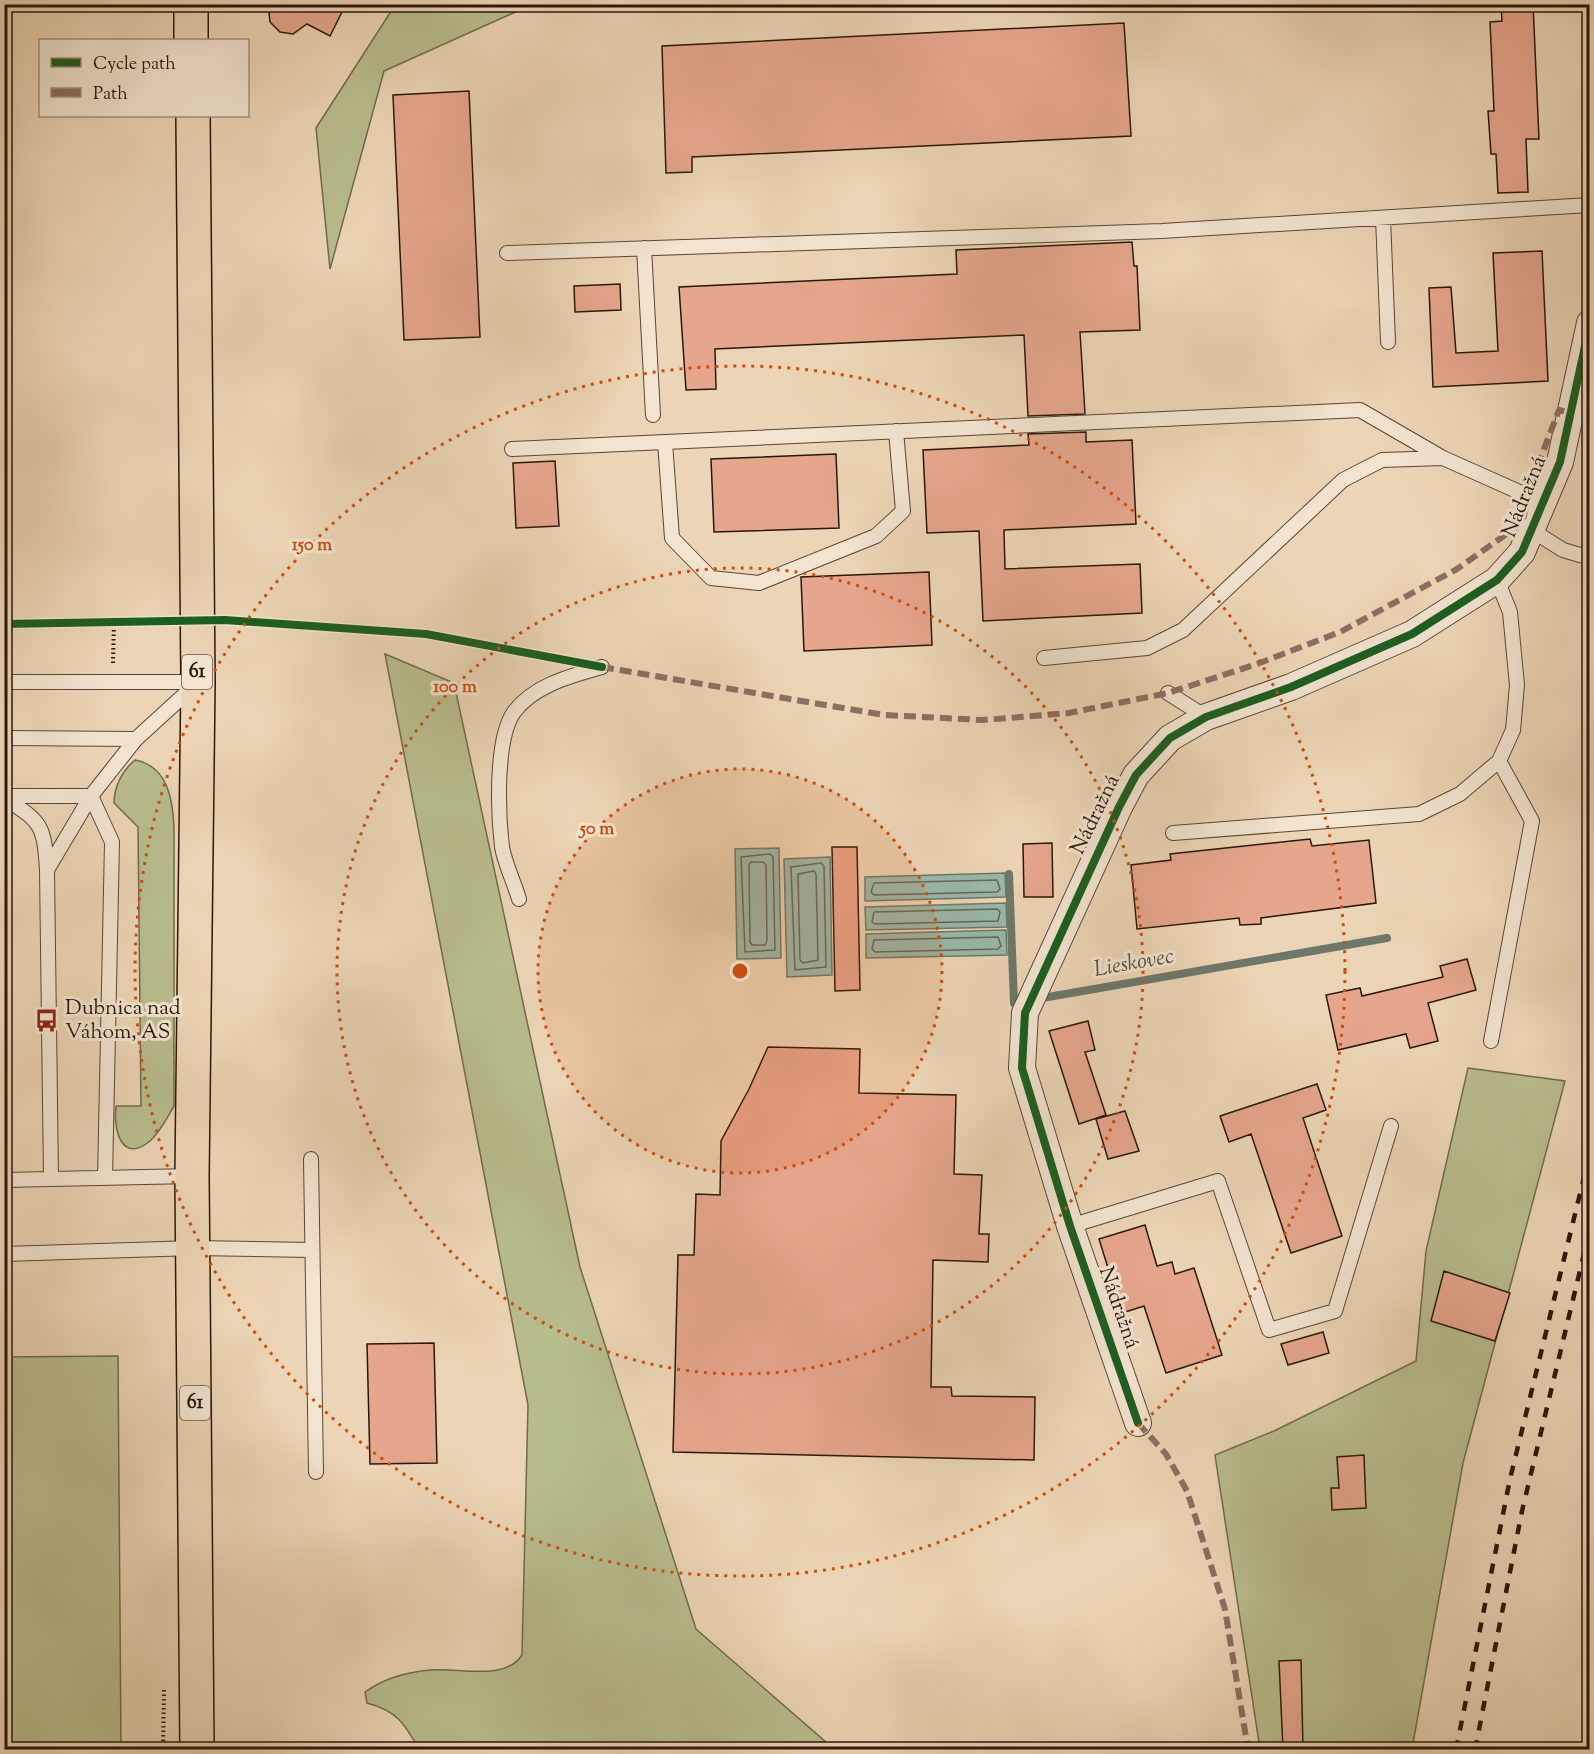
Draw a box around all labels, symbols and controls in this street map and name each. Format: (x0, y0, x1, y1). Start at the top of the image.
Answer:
legend (39, 39, 249, 117)
text: Cycle path (93, 52, 176, 78)
text: Path (93, 82, 128, 108)
street label: Nádražná (1495, 452, 1555, 542)
text: 150 m (292, 533, 332, 559)
road number: 61 (182, 655, 212, 689)
text: 100 m (433, 675, 477, 701)
street label: Nádražná (1064, 770, 1128, 860)
text: 50 m (578, 817, 614, 843)
water label: Lieskovec (1091, 941, 1177, 987)
centre of rings (730, 961, 750, 981)
place label: Dubnica nad Váhom, AS (65, 994, 181, 1048)
bus stop icon: Dubnica nad Váhom, AS (34, 1008, 60, 1034)
street label: Nádražná (1090, 1263, 1146, 1354)
road number: 61 (180, 1386, 210, 1420)

